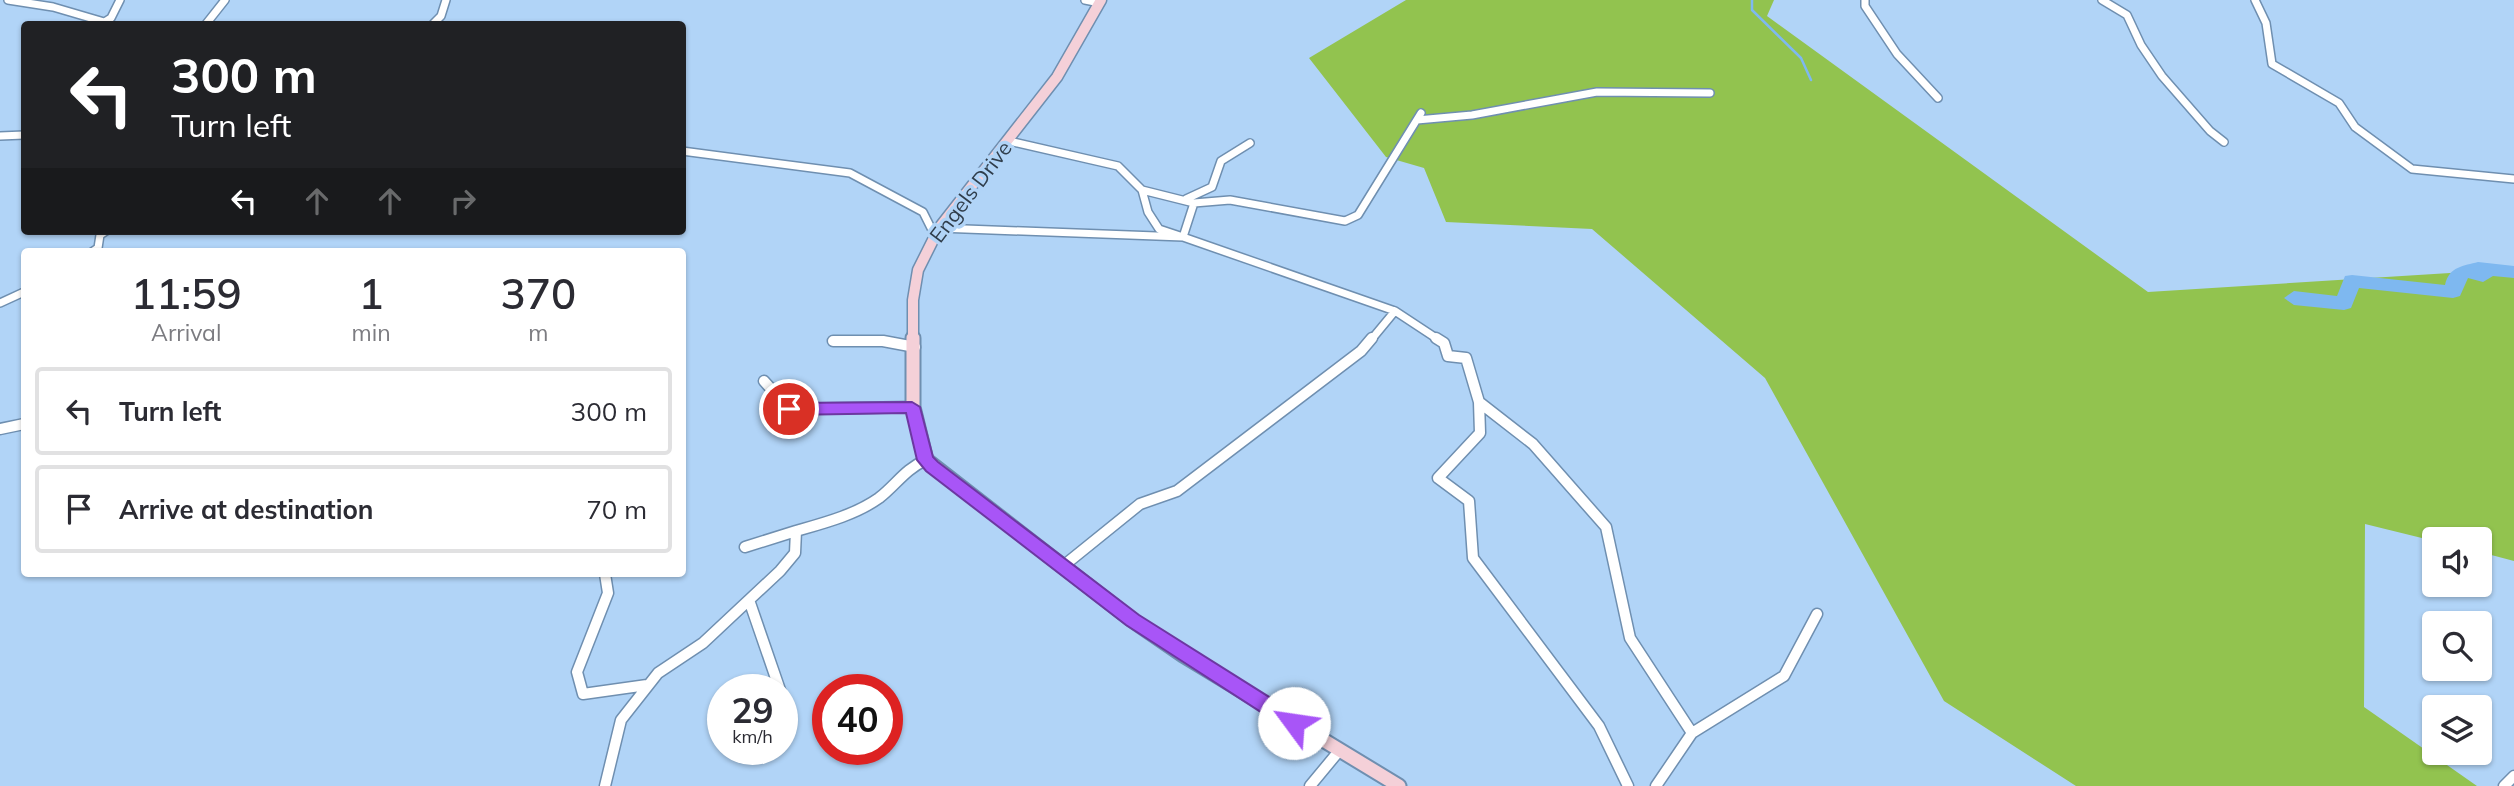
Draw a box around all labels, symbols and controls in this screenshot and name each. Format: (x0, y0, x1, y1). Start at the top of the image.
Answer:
text: 300 m (171, 44, 317, 105)
icon: left (56, 49, 147, 140)
text: Turn left (171, 105, 291, 145)
street label: Engels Drive (924, 136, 1017, 247)
icon: left (225, 182, 263, 220)
icon: ahead (298, 182, 336, 220)
icon: ahead (371, 182, 409, 220)
icon: right (444, 182, 482, 220)
text: 11:59 (131, 267, 242, 320)
text: 1 (358, 267, 384, 320)
text: 370 (501, 267, 576, 320)
text: Arrival (151, 318, 221, 347)
text: min (351, 318, 391, 347)
text: m (528, 318, 548, 347)
pin (759, 379, 819, 439)
icon: arrive (770, 390, 808, 428)
icon: left (60, 392, 98, 430)
text: Turn left (119, 395, 221, 428)
text: 300 m (571, 395, 647, 428)
icon: arrive (60, 490, 98, 528)
text: Arrive at destination (119, 493, 374, 526)
text: 70 m (586, 493, 647, 526)
map controls (2422, 527, 2492, 765)
button: sound (2422, 527, 2492, 597)
button: search (2422, 611, 2492, 681)
speed limit sign: 40 (812, 674, 903, 765)
position arrow (1257, 686, 1331, 760)
text: 29 (731, 688, 774, 732)
button: layers (2422, 695, 2492, 765)
text: km/h (732, 725, 773, 748)

